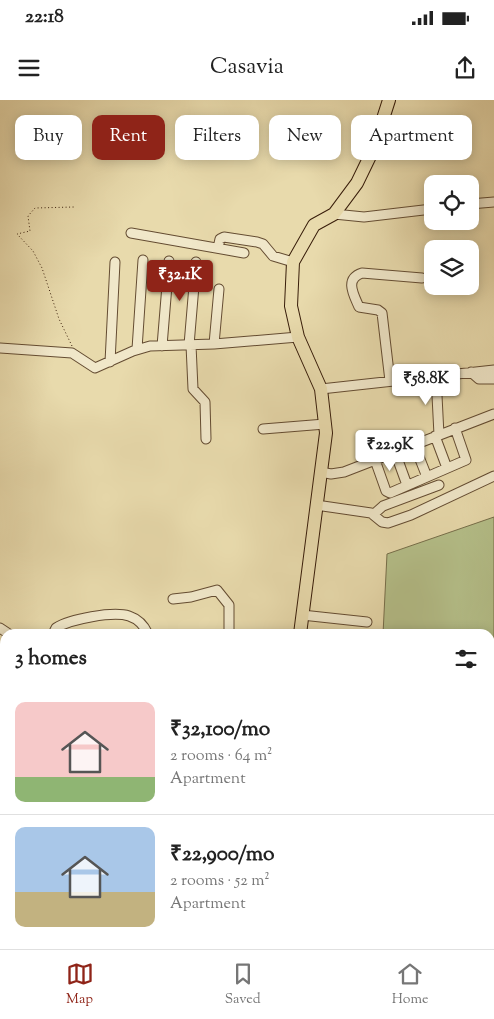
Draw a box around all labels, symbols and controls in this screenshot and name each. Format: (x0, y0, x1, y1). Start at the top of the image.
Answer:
text: 22:18 (25, 4, 64, 31)
text: Casavia (210, 52, 284, 84)
icon: menu (15, 54, 43, 82)
icon: share (451, 54, 479, 82)
chip: Buy (15, 115, 82, 160)
chip: Rent (92, 115, 165, 160)
chip: Filters (175, 115, 259, 160)
chip: New (269, 115, 341, 160)
chip: Apartment (351, 115, 472, 160)
map controls (424, 175, 479, 295)
button: locate (424, 175, 479, 230)
button: layers (424, 240, 479, 295)
pin: ₹32.1K (139, 260, 221, 302)
text: ₹32.1K (158, 264, 202, 287)
pin: ₹58.8K (385, 364, 467, 406)
text: ₹58.8K (403, 368, 449, 391)
pin: ₹22.9K (349, 430, 431, 472)
text: ₹22.9K (366, 434, 414, 457)
text: 3 homes (15, 644, 87, 674)
icon: filters (452, 645, 480, 673)
text: ₹32,100/mo (170, 715, 270, 745)
icon: home (55, 722, 115, 782)
text: 2 rooms · 64 m² (170, 745, 273, 768)
text: Apartment (170, 768, 246, 791)
text: ₹22,900/mo (170, 840, 274, 870)
icon: home (55, 847, 115, 907)
text: 2 rooms · 52 m² (170, 870, 270, 893)
text: Apartment (170, 893, 246, 916)
tab: Map (66, 960, 94, 1010)
tab: Saved (225, 960, 261, 1010)
tab: Home (392, 960, 428, 1010)

